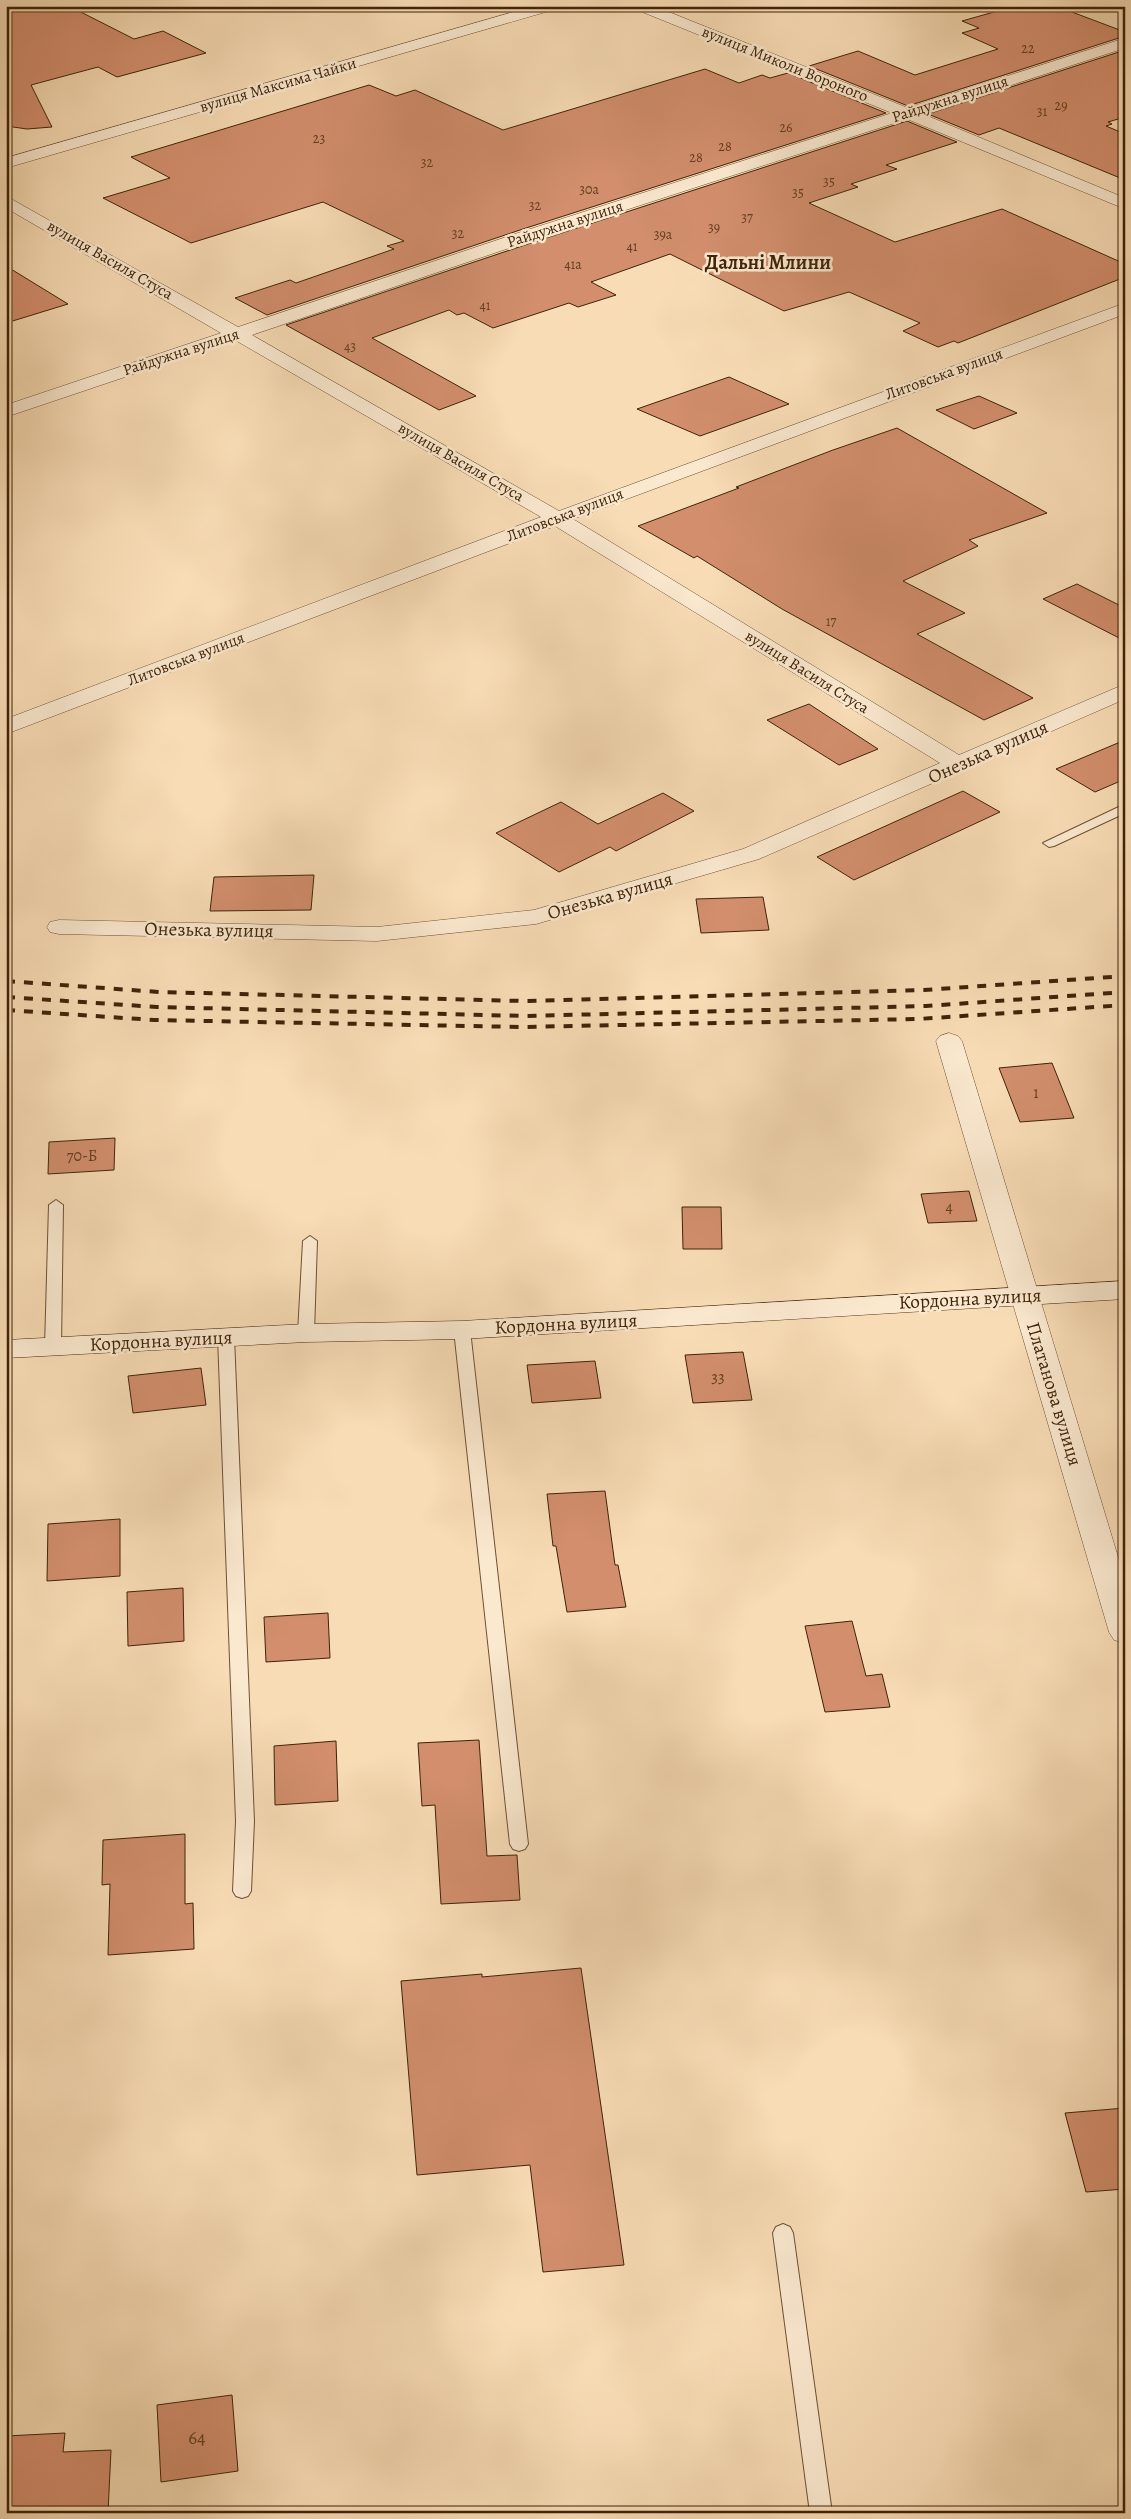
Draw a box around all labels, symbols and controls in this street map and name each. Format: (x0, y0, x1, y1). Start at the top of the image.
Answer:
street label: вулиця Миколи Вороного (699, 21, 871, 107)
house number: 22 (1021, 39, 1035, 58)
street label: вулиця Максима Чайки (197, 52, 359, 118)
street label: Райдужна вулиця (889, 70, 1011, 128)
house number: 29 (1054, 96, 1068, 115)
house number: 31 (1037, 102, 1048, 121)
house number: 26 (779, 118, 793, 137)
house number: 23 (313, 129, 325, 148)
house number: 28 (718, 137, 732, 156)
house number: 28 (689, 148, 703, 167)
house number: 32 (421, 153, 434, 172)
house number: 35 (823, 172, 835, 191)
house number: 30а (579, 180, 599, 199)
house number: 35 (792, 183, 804, 202)
street label: Райдужна вулиця (504, 195, 626, 253)
house number: 32 (529, 196, 542, 215)
house number: 37 (741, 208, 753, 227)
street label: вулиця Василя Стуса (43, 215, 178, 305)
house number: 39 (708, 218, 720, 237)
house number: 32 (452, 224, 465, 243)
house number: 39а (654, 225, 673, 244)
house number: 41 (626, 237, 638, 256)
district label: Дальні Млини (705, 249, 831, 276)
house number: 41а (564, 255, 582, 274)
house number: 41 (479, 296, 491, 315)
street label: Райдужна вулиця (120, 323, 242, 381)
house number: 43 (344, 337, 356, 356)
street label: Литовська вулиця (882, 342, 1006, 405)
street label: вулиця Василя Стуса (394, 417, 529, 507)
street label: Литовська вулиця (503, 482, 627, 547)
house number: 17 (826, 612, 836, 631)
street label: вулиця Василя Стуса (741, 625, 874, 719)
street label: Литовська вулиця (124, 626, 248, 691)
street label: Онезька вулиця (924, 714, 1052, 790)
street label: Онезька вулиця (544, 866, 676, 926)
street label: Онезька вулиця (144, 916, 274, 944)
house number: 1 (1033, 1082, 1039, 1104)
house number: 70-Б (67, 1145, 97, 1167)
house number: 4 (945, 1196, 953, 1218)
street label: Кордонна вулиця (898, 1282, 1042, 1316)
street label: Кордонна вулиця (494, 1307, 638, 1341)
street label: Платанова вулиця (1020, 1319, 1088, 1469)
street label: Кордонна вулиця (89, 1324, 233, 1358)
house number: 33 (711, 1366, 725, 1388)
house number: 64 (188, 2425, 206, 2451)

